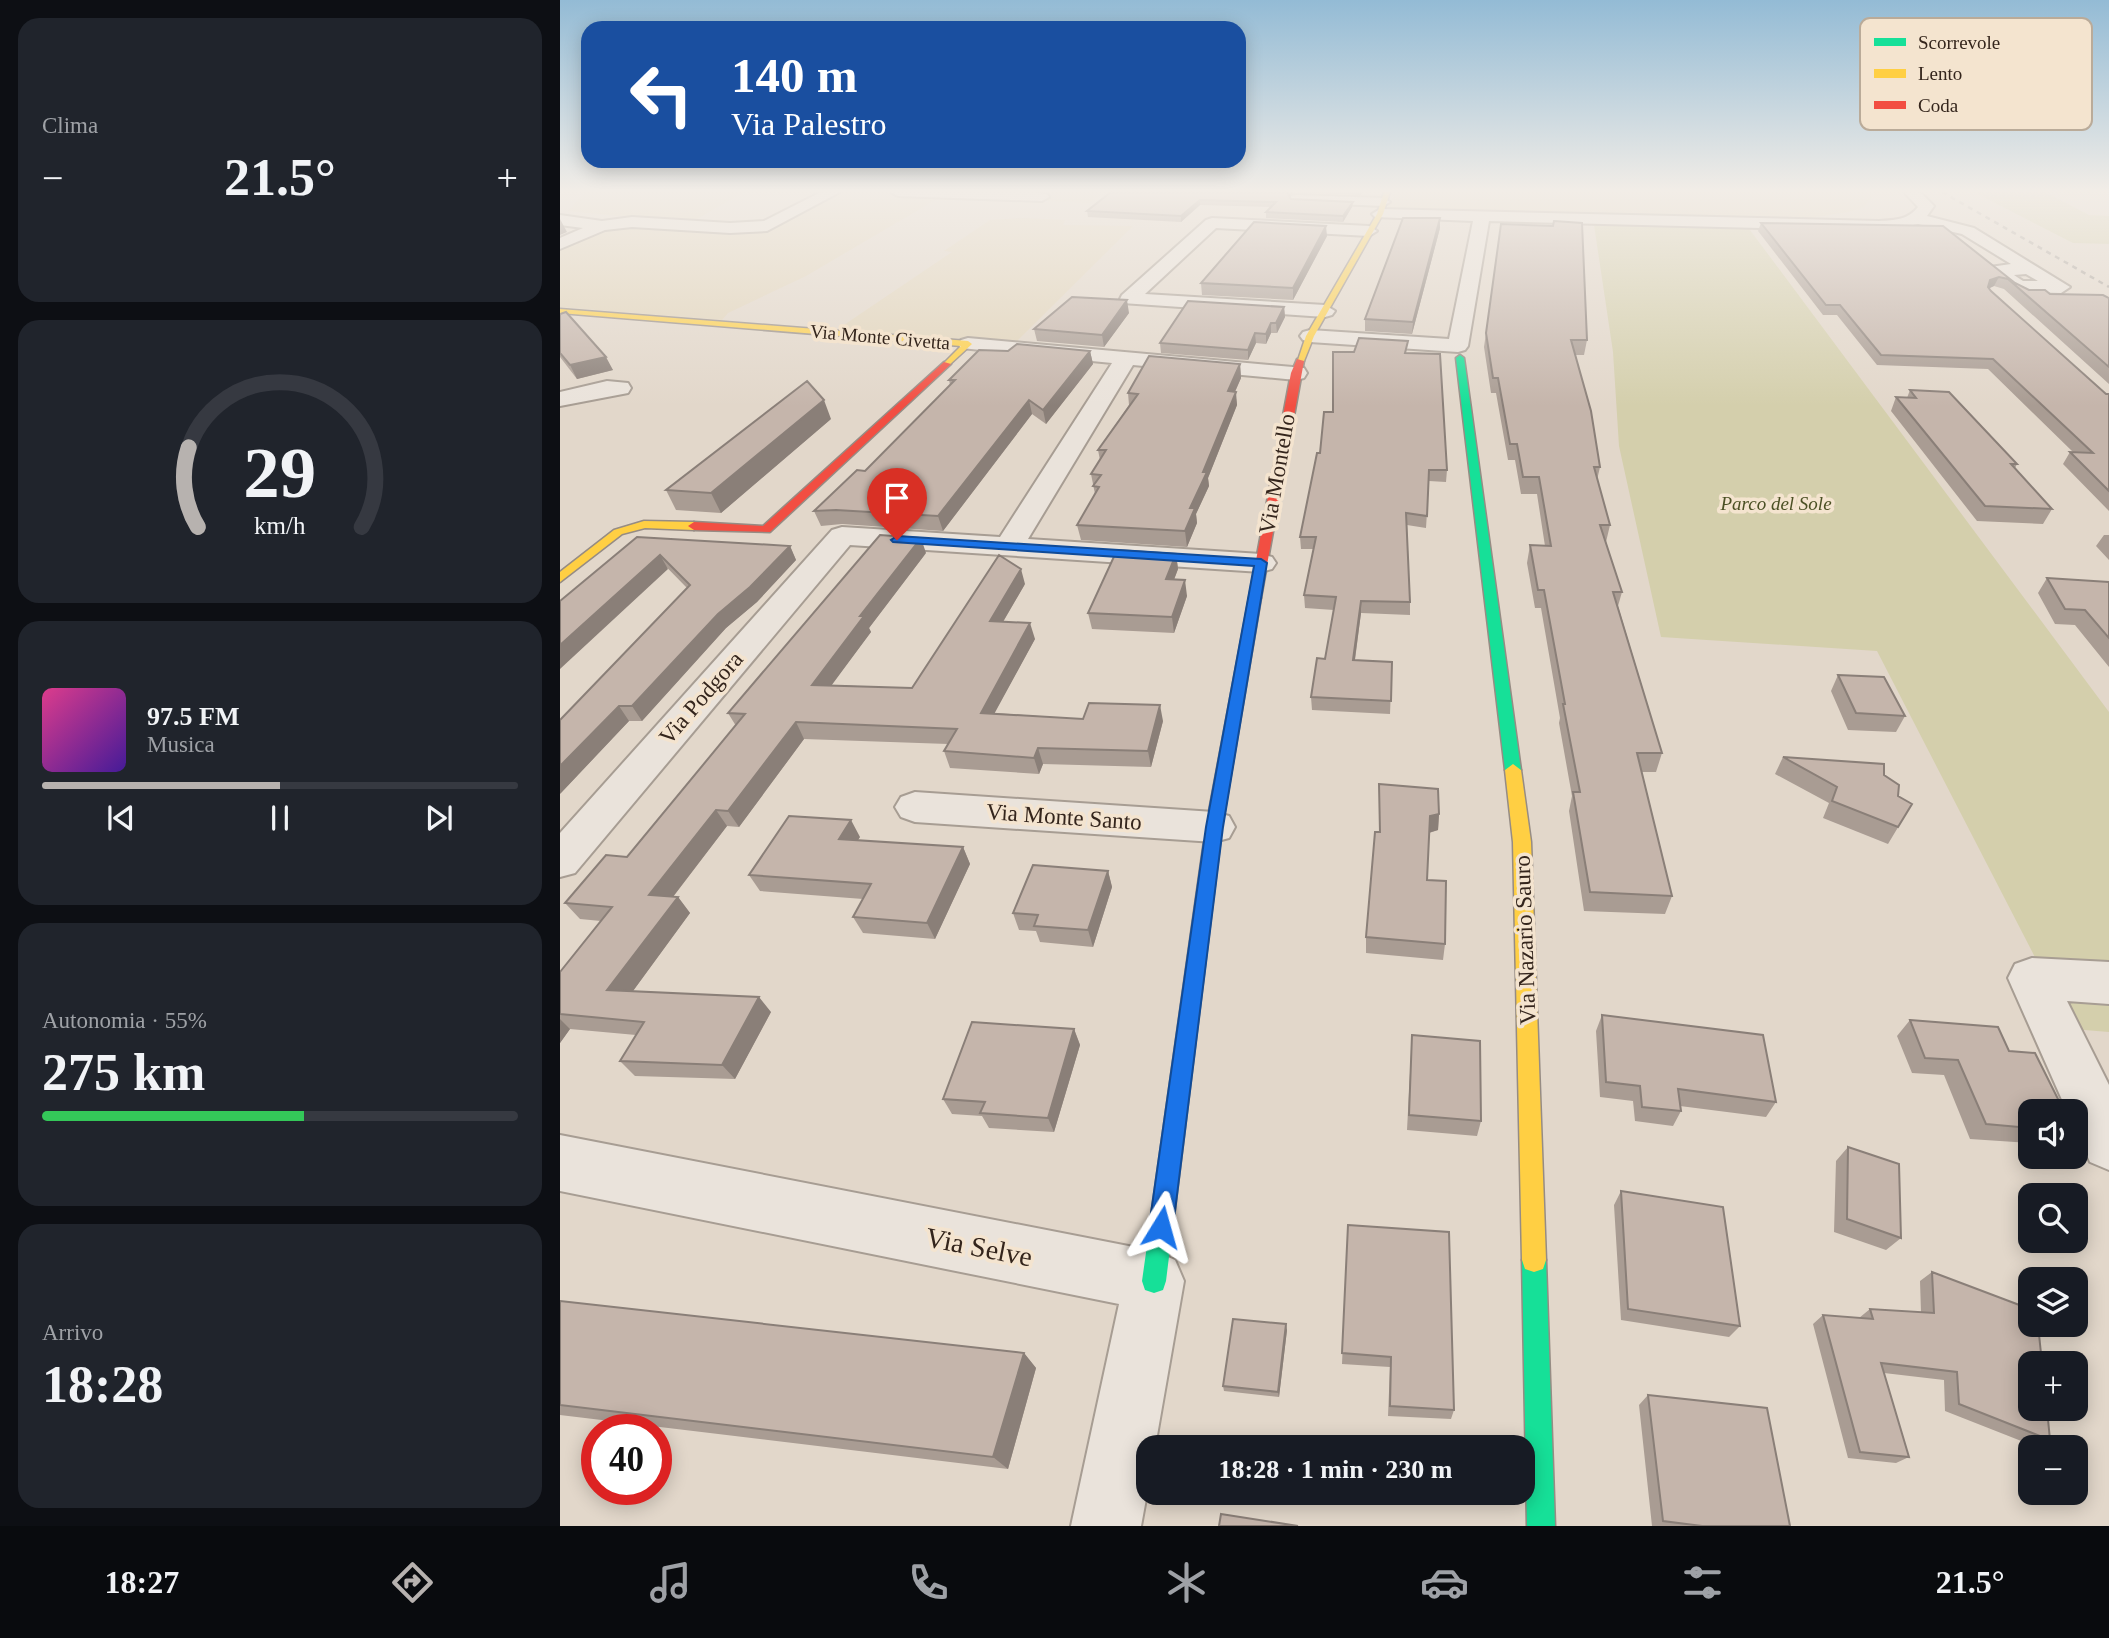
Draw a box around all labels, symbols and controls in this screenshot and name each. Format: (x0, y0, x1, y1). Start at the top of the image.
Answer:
legend (1860, 18, 2092, 130)
text: Scorrevole (1918, 32, 2000, 53)
text: 140 m (731, 48, 858, 103)
icon: left (616, 49, 707, 140)
text: Lento (1918, 63, 1962, 84)
text: Coda (1918, 95, 1959, 116)
text: Via Palestro (731, 106, 886, 142)
text: Clima (42, 113, 98, 138)
text: 21.5° (224, 149, 336, 206)
text: − (42, 157, 63, 199)
text: + (497, 157, 518, 199)
street label: Via Monte Civetta (809, 320, 951, 354)
street label: Via Montello (1254, 412, 1300, 536)
text: 29 (244, 433, 316, 514)
pin (867, 468, 927, 540)
icon: arrive (878, 479, 916, 517)
park label: Parco del Sole (1719, 493, 1832, 514)
text: km/h (254, 512, 306, 539)
street label: Via Podgora (654, 647, 748, 749)
text: 97.5 FM (147, 702, 239, 731)
text: Musica (147, 732, 215, 757)
icon: previous (102, 799, 140, 837)
icon: pause (261, 799, 299, 837)
icon: next (420, 799, 458, 837)
street label: Via Monte Santo (985, 799, 1143, 835)
street label: Via Nazario Sauro (1510, 855, 1540, 1025)
text: Autonomia · 55% (42, 1008, 207, 1033)
text: 275 km (42, 1044, 205, 1101)
map controls (2018, 1099, 2088, 1505)
button: sound (2018, 1099, 2088, 1169)
button: search (2018, 1183, 2088, 1253)
position arrow (1124, 1190, 1198, 1264)
street label: Via Selve (923, 1221, 1035, 1273)
button: layers (2018, 1267, 2088, 1337)
text: Arrivo (42, 1320, 103, 1345)
button: + (2018, 1351, 2088, 1421)
text: 18:28 (42, 1356, 163, 1413)
speed limit sign: 40 (581, 1414, 672, 1505)
button: − (2018, 1435, 2088, 1505)
text: 18:28 · 1 min · 230 m (1219, 1455, 1453, 1484)
icon: directions (388, 1558, 437, 1607)
icon: music (646, 1558, 695, 1607)
icon: phone (904, 1558, 953, 1607)
icon: climate (1162, 1558, 1211, 1607)
icon: car (1420, 1558, 1469, 1607)
icon: filters (1678, 1558, 1727, 1607)
text: 18:27 (104, 1564, 179, 1600)
text: 21.5° (1936, 1564, 2004, 1600)

